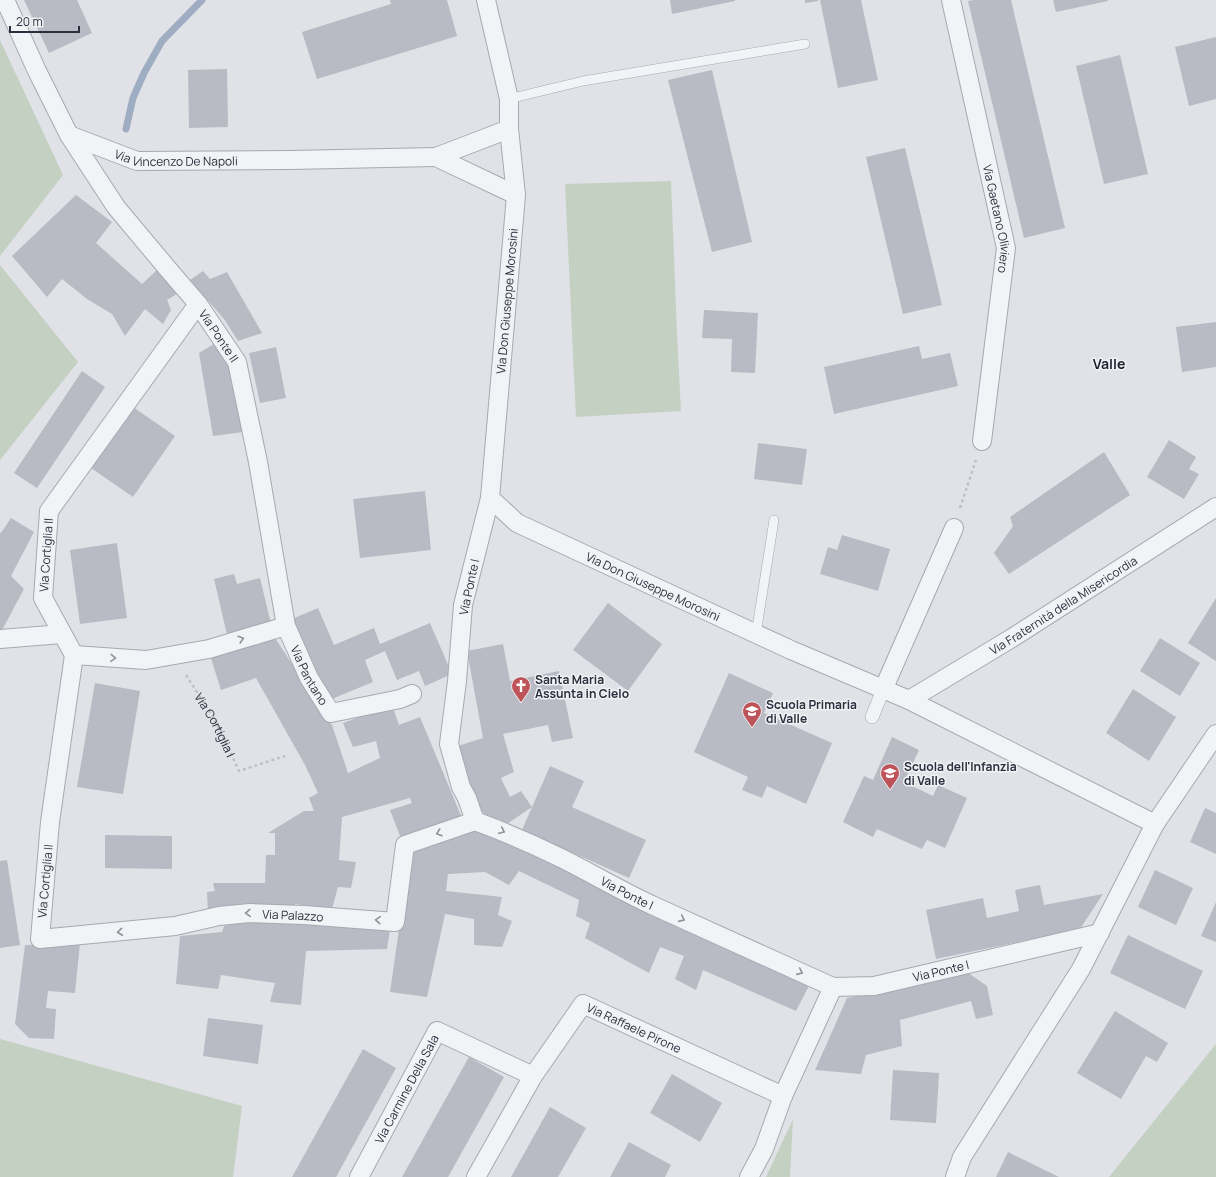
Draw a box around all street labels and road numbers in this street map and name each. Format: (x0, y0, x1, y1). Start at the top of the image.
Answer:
street label: Via Vincenzo De Napoli (112, 145, 238, 170)
street label: Via Gaetano Oliviero (979, 163, 1015, 274)
street label: Via Don Giuseppe Morosini (492, 227, 522, 375)
street label: Via Ponte II (195, 306, 243, 365)
street label: Via Cortiglia II (35, 518, 57, 592)
street label: Via Don Giuseppe Morosini (583, 548, 723, 625)
street label: Via Fraternità della Misericordia (986, 552, 1140, 658)
street label: Via Ponte I (455, 557, 483, 617)
street label: Via Pantano (287, 643, 332, 708)
street label: Via Cortiglia I (191, 689, 240, 760)
street label: Via Cortiglia II (33, 843, 57, 919)
street label: Via Ponte I (598, 872, 656, 913)
street label: Via Palazzo (262, 905, 324, 925)
street label: Via Ponte I (911, 956, 971, 985)
street label: Via Raffaele Pirone (584, 998, 684, 1057)
street label: Via Carmine Della Sala (370, 1031, 442, 1146)

